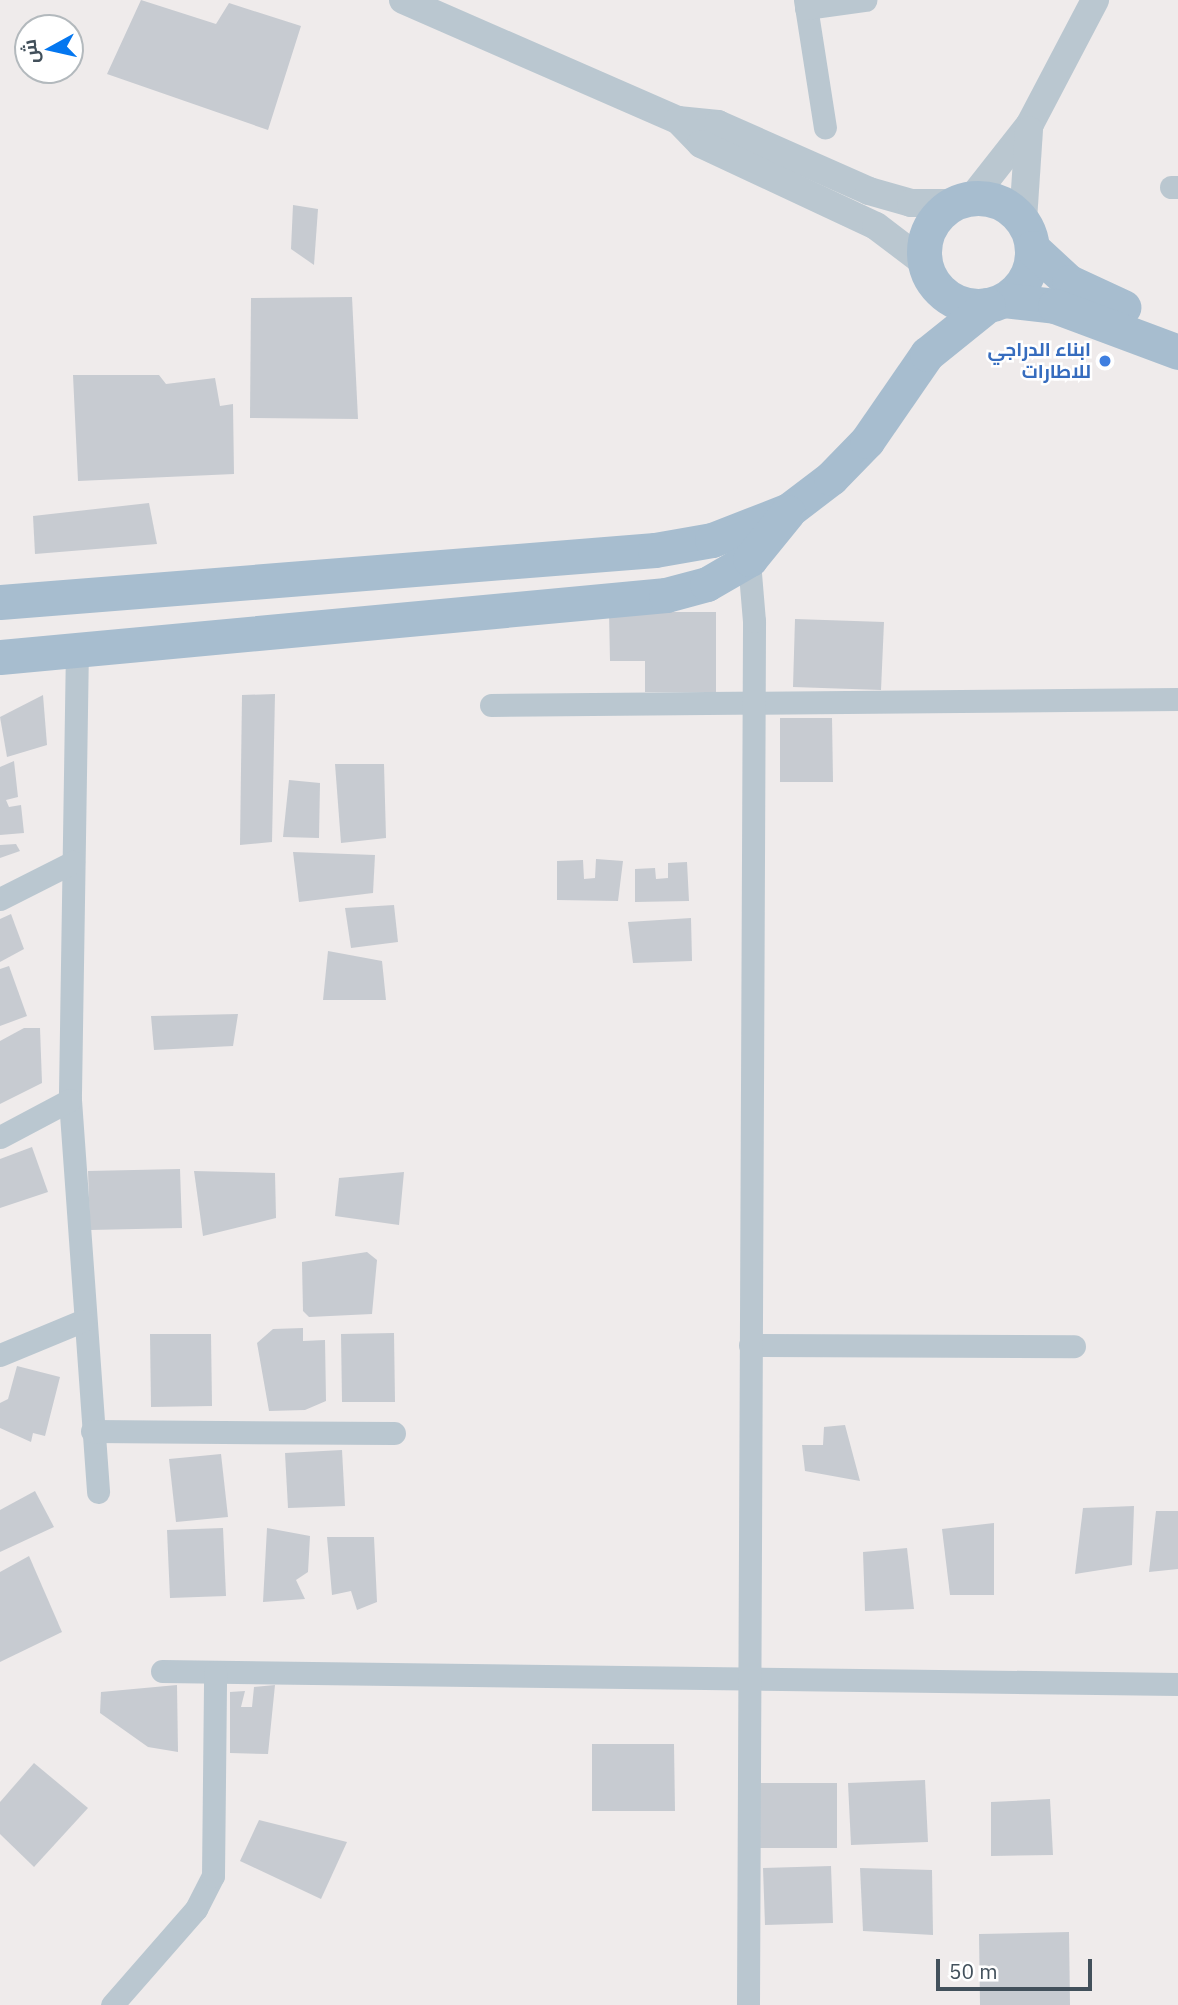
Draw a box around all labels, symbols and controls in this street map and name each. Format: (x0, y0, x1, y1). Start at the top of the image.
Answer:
north arrow (14, 14, 84, 84)
text: ش (17, 38, 44, 65)
place label: ابناء الدراجي للاطارات (987, 339, 1091, 383)
marker: ابناء الدراجي للاطارات (1097, 353, 1113, 369)
scale bar (940, 1946, 1096, 1990)
text: 50 m (949, 1957, 998, 1985)

